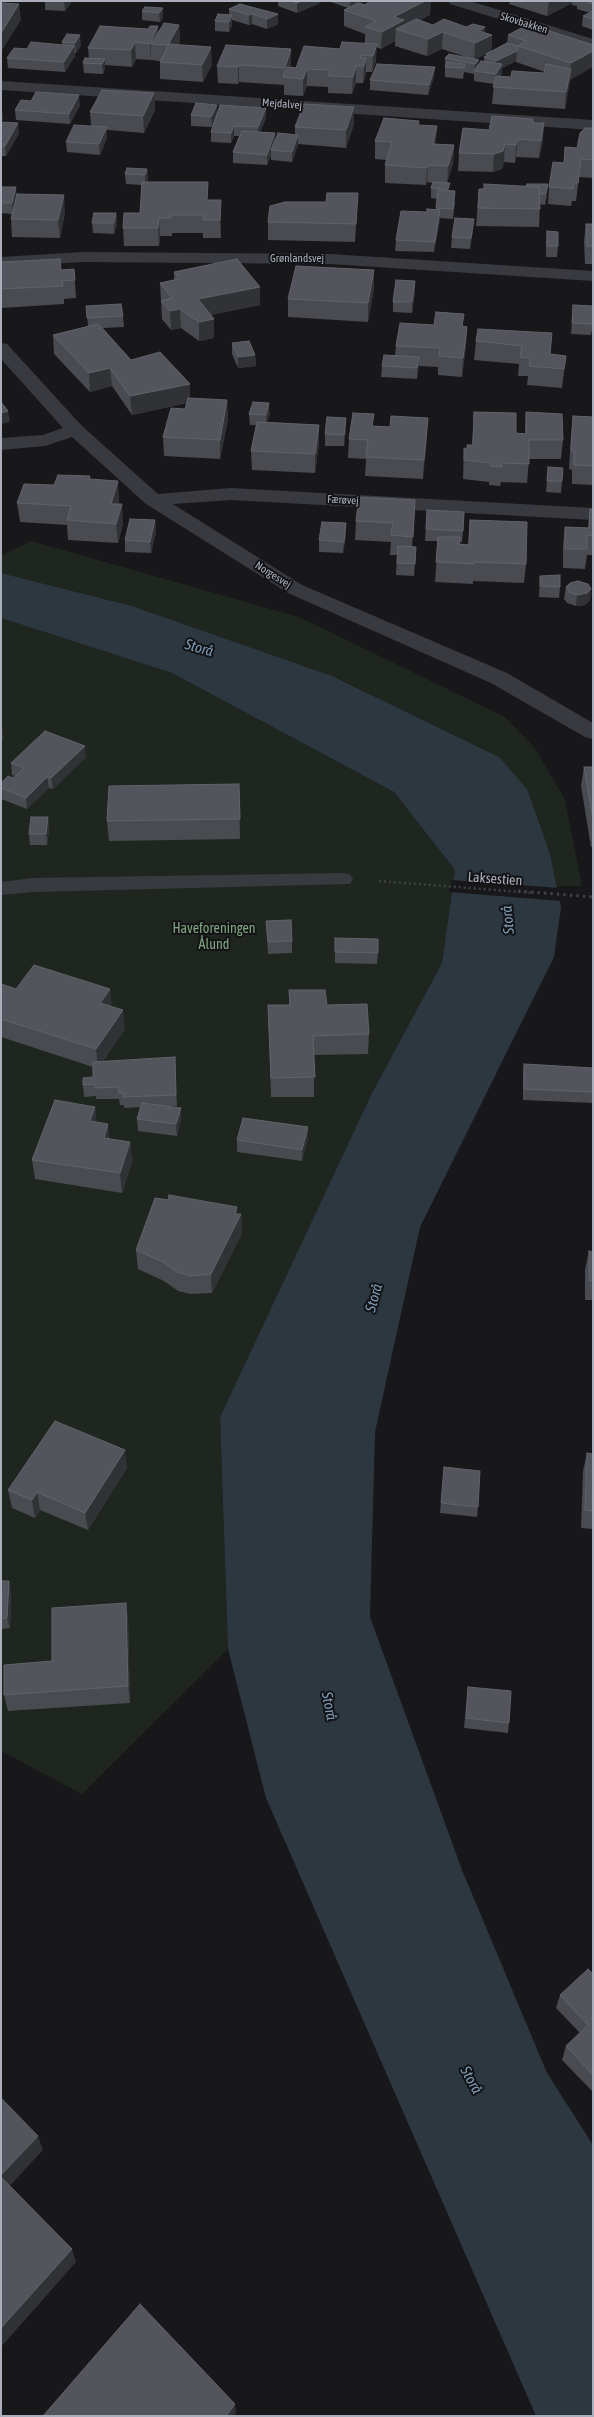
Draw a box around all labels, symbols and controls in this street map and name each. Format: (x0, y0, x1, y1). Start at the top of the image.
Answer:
street label: Skovbakken (499, 10, 549, 36)
street label: Mejdalvej (262, 96, 302, 112)
street label: Grønlandsvej (270, 252, 324, 266)
street label: Færøvej (327, 493, 359, 507)
street label: Norgesvej (253, 559, 293, 591)
water label: Storå (183, 635, 215, 661)
street label: Laksestien (467, 869, 523, 889)
water label: Storå (498, 905, 518, 935)
park label: Haveforeningen Ålund (172, 921, 256, 954)
water label: Storå (362, 1282, 386, 1314)
water label: Storå (317, 1690, 341, 1722)
water label: Storå (456, 2063, 486, 2097)

